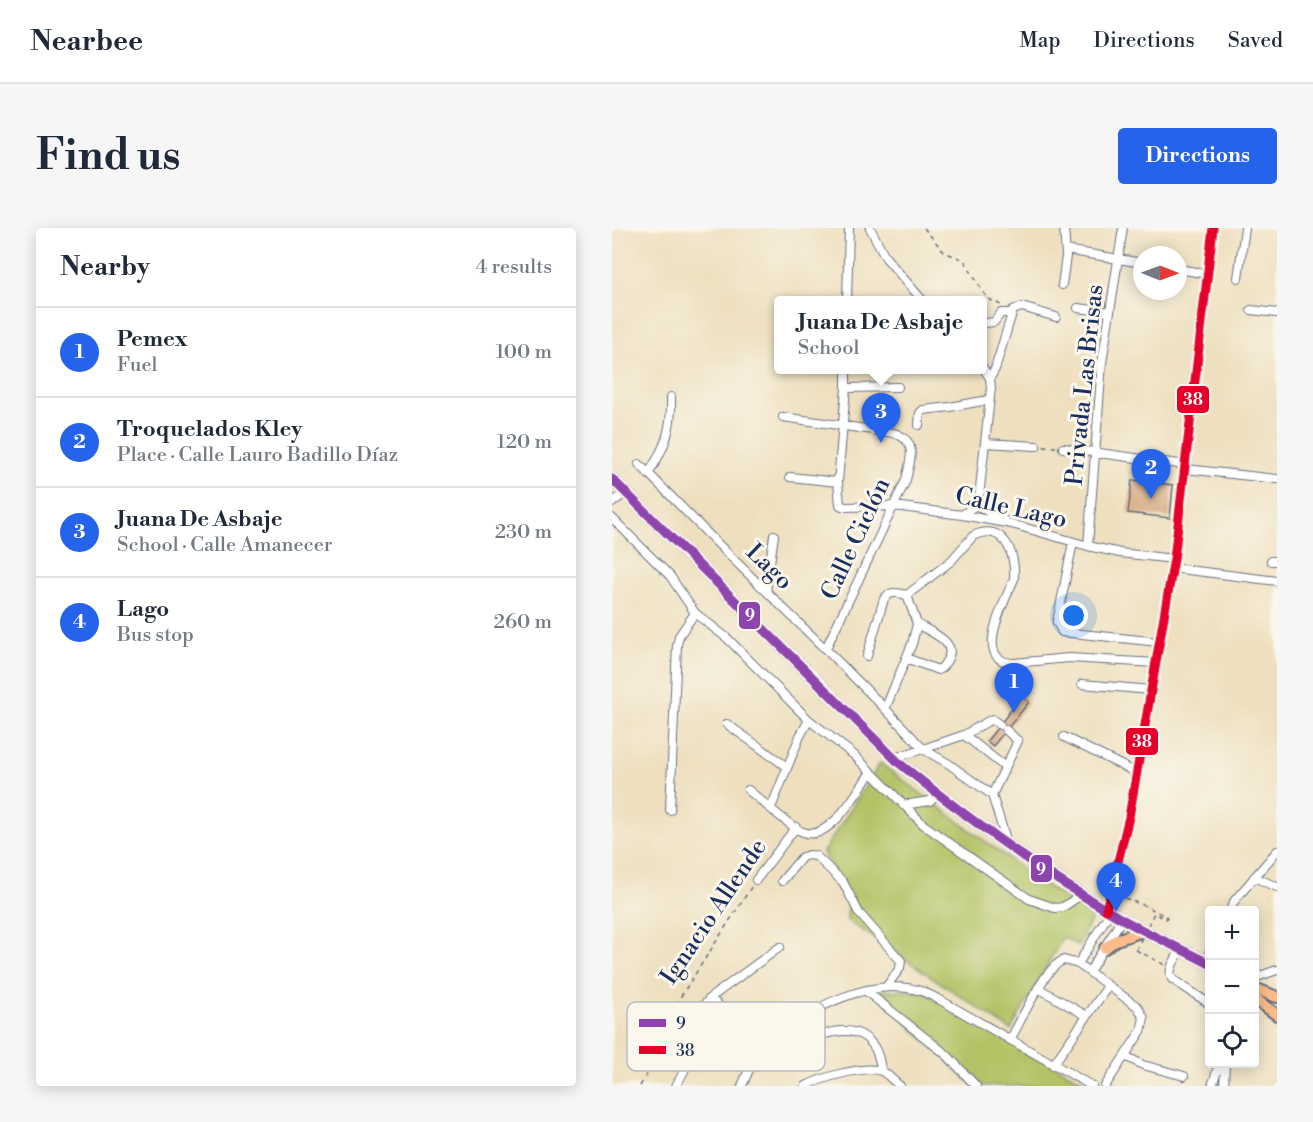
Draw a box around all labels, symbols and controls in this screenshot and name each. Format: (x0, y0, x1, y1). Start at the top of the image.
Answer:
text: Nearbee (30, 24, 143, 59)
text: Map (1019, 28, 1061, 54)
text: Directions (1094, 28, 1195, 54)
text: Saved (1228, 28, 1283, 54)
button: Directions (1118, 128, 1277, 184)
text: Find us (36, 130, 180, 183)
north arrow (1133, 246, 1187, 300)
text: Nearby (60, 251, 150, 283)
text: 4 results (475, 255, 552, 280)
street label: Privada Las Brisas (1060, 283, 1110, 487)
popup (774, 296, 987, 374)
text: Juana De Asbaje (798, 309, 963, 336)
text: Pemex (117, 326, 187, 353)
text: School (798, 336, 860, 361)
text: 1 (75, 340, 84, 365)
text: 100 m (496, 340, 552, 365)
text: Fuel (117, 353, 157, 378)
line badge: 38 (1176, 385, 1210, 414)
text: 38 (1183, 390, 1203, 410)
pin: 3 (862, 394, 900, 443)
text: Troquelados Kley (117, 416, 302, 443)
text: 2 (73, 430, 86, 455)
text: 120 m (497, 430, 552, 455)
text: Place · Calle Lauro Badillo Díaz (117, 443, 398, 468)
pin: 2 (1132, 450, 1170, 499)
street label: Calle Ciclón (815, 473, 897, 605)
street label: Calle Lago (952, 481, 1070, 535)
text: Juana De Asbaje (117, 506, 282, 533)
text: 3 (73, 520, 86, 545)
text: 230 m (495, 520, 552, 545)
text: School · Calle Amanecer (117, 533, 332, 558)
street label: Lago (739, 537, 799, 597)
text: Lago (117, 596, 169, 623)
line badge: 9 (738, 601, 761, 630)
your location (1059, 601, 1088, 630)
text: 9 (745, 606, 755, 626)
text: 4 (73, 610, 86, 635)
text: 260 m (494, 610, 552, 635)
text: Bus stop (117, 623, 194, 648)
pin: 1 (994, 664, 1034, 713)
line badge: 38 (1125, 727, 1159, 756)
text: 38 (1132, 732, 1152, 752)
street label: Ignacio Allende (654, 833, 774, 991)
line badge: 9 (1030, 854, 1053, 883)
text: 9 (1036, 860, 1046, 880)
pin: 4 (1096, 862, 1136, 912)
map controls (1205, 906, 1259, 1068)
button: + (1205, 906, 1259, 960)
button: − (1205, 960, 1259, 1014)
legend (627, 1002, 825, 1071)
text: 9 (676, 1014, 686, 1034)
button: locate (1205, 1014, 1259, 1068)
text: 38 (676, 1041, 695, 1061)

